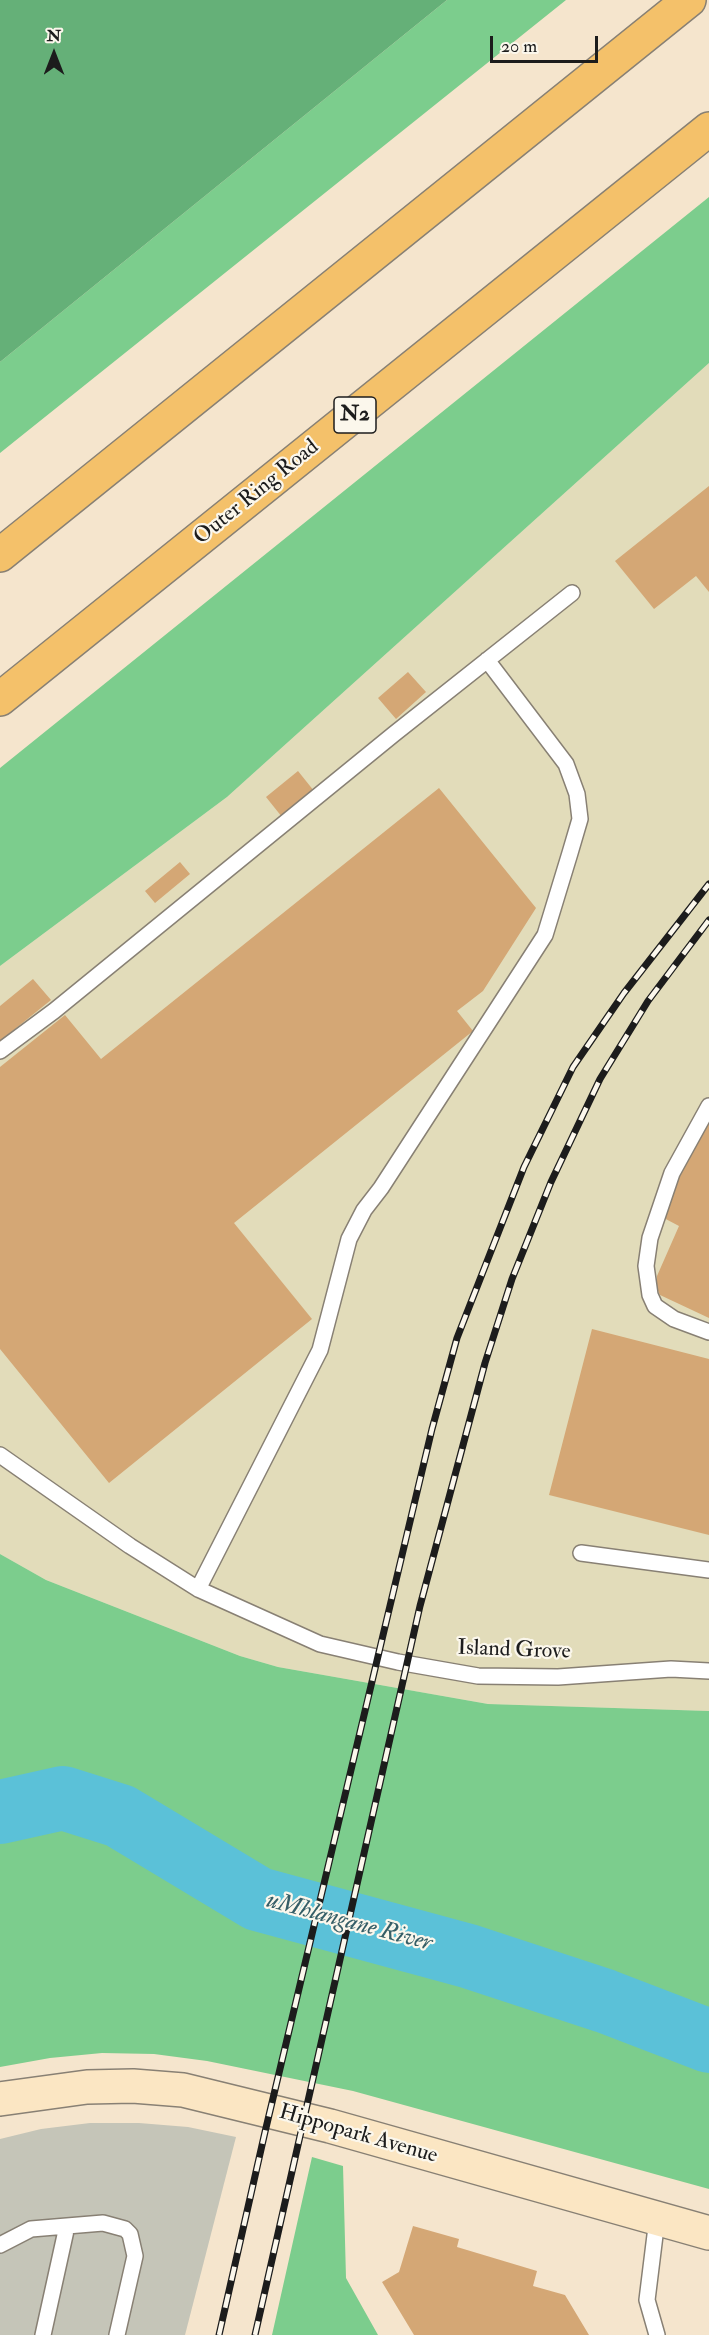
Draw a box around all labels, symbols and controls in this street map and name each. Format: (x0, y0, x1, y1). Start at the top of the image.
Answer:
north arrow (24, 24, 84, 84)
scale bar (493, 24, 601, 62)
text: N (47, 26, 61, 46)
text: 20 m (501, 35, 537, 58)
road number: N2 (334, 397, 376, 433)
street label: Outer Ring Road (189, 435, 325, 551)
street label: Island Grove (457, 1636, 571, 1666)
water label: uMhlangane River (263, 1887, 435, 1959)
street label: Hippopark Avenue (276, 2100, 440, 2170)

